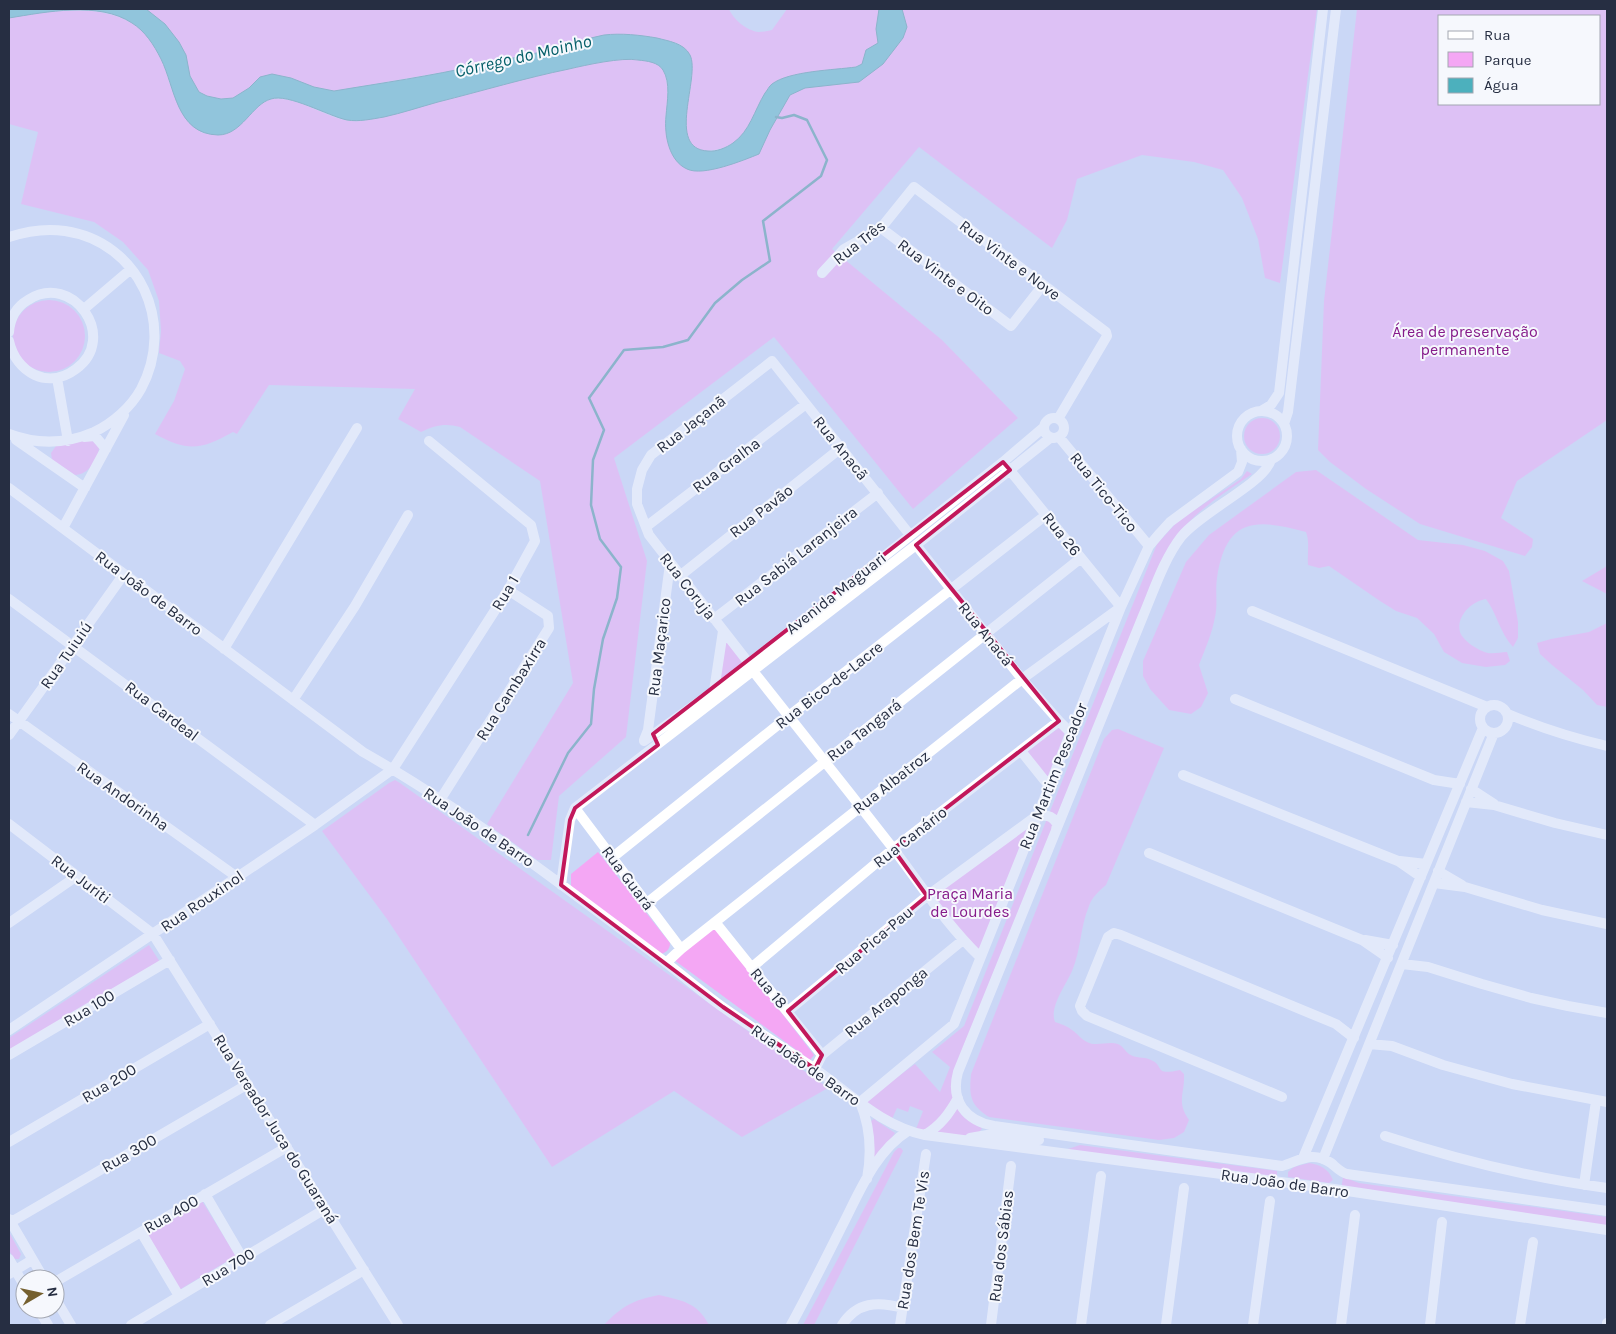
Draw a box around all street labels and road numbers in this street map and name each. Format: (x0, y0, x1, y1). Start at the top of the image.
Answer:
street label: Rua Três (829, 216, 889, 268)
street label: Rua Vinte e Nove (956, 216, 1064, 304)
street label: Rua Vinte e Oito (894, 235, 998, 319)
street label: Rua Jaçanã (652, 391, 730, 457)
street label: Rua Anacã (809, 412, 873, 484)
street label: Rua Gralha (688, 433, 764, 497)
street label: Rua Tico-Tico (1066, 448, 1142, 536)
street label: Rua Pavão (725, 480, 797, 542)
street label: Rua Sabiá Laranjeira (731, 502, 861, 610)
street label: Rua 26 (1039, 508, 1085, 560)
street label: Rua João de Barro (92, 547, 206, 639)
street label: Avenida Maguari (782, 548, 890, 638)
street label: Rua Coruja (656, 549, 720, 623)
street label: Rua 1 (487, 572, 523, 614)
street label: Rua Maçarico (644, 597, 674, 697)
street label: Rua Anacá (954, 598, 1018, 670)
street label: Rua Tuiuiú (36, 618, 96, 692)
street label: Rua Cambaxirra (472, 634, 550, 744)
street label: Rua Bico-de-Lacre (771, 637, 887, 733)
street label: Rua Cardeal (121, 677, 203, 745)
street label: Rua Tangará (823, 695, 905, 765)
street label: Rua Martim Pescador (1015, 700, 1091, 852)
street label: Rua Albatroz (849, 746, 933, 818)
street label: Rua Andorinha (73, 757, 173, 835)
street label: Rua João de Barro (420, 783, 538, 871)
street label: Rua Canário (869, 802, 951, 872)
street label: Rua Guará (598, 842, 658, 914)
street label: Rua Juriti (47, 850, 115, 908)
street label: Rua Rouxinol (157, 866, 247, 936)
street label: Rua Pica-Pau (831, 902, 917, 978)
street label: Rua Araponga (841, 963, 931, 1041)
street label: Rua 18 (747, 964, 791, 1012)
street label: Rua 100 (60, 985, 118, 1031)
street label: Rua João de Barro (748, 1020, 864, 1110)
street label: Rua Vereador Juca do Guaraná (210, 1031, 342, 1227)
street label: Rua 200 (78, 1059, 140, 1107)
street label: Rua 300 (98, 1130, 160, 1176)
street label: Rua João de Barro (1220, 1165, 1350, 1201)
street label: Rua dos Bem Te Vis (893, 1169, 933, 1311)
street label: Rua dos Sábias (985, 1189, 1017, 1303)
street label: Rua 400 (140, 1191, 202, 1237)
street label: Rua 700 (198, 1244, 258, 1290)

